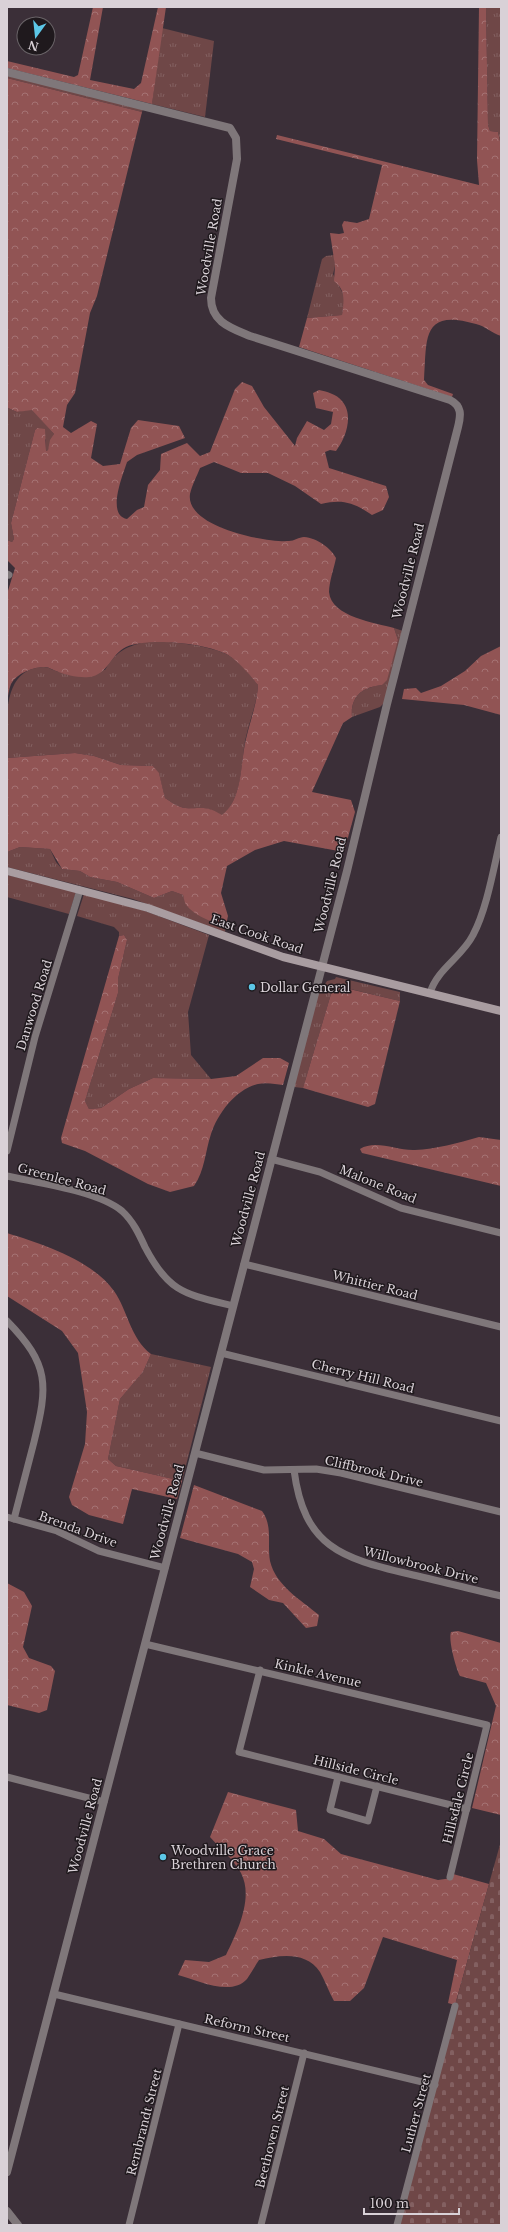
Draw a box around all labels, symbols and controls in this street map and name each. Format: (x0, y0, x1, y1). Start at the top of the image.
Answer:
north arrow (16, 16, 56, 56)
text: N (26, 37, 40, 54)
street label: Woodville Road (193, 197, 225, 298)
street label: Woodville Road (389, 521, 427, 622)
street label: Woodville Road (311, 835, 349, 936)
street label: East Cook Road (209, 911, 305, 957)
street label: Danwood Road (13, 958, 55, 1052)
place label: Dollar General (260, 980, 351, 995)
marker: Dollar General (247, 982, 257, 992)
street label: Woodville Road (228, 1150, 268, 1249)
street label: Greenlee Road (16, 1160, 108, 1198)
street label: Malone Road (337, 1162, 419, 1206)
street label: Whittier Road (330, 1267, 419, 1303)
street label: Cherry Hill Road (310, 1356, 416, 1396)
street label: Cliffbrook Drive (323, 1452, 425, 1490)
street label: Woodville Road (147, 1463, 187, 1562)
street label: Brenda Drive (37, 1508, 119, 1550)
street label: Willowbrook Drive (361, 1543, 480, 1587)
street label: Kinkle Avenue (273, 1656, 363, 1690)
street label: Hillsdale Circle (439, 1751, 477, 1845)
street label: Hillside Circle (312, 1752, 400, 1788)
street label: Woodville Road (65, 1777, 105, 1876)
place label: Woodville Grace Brethren Church (170, 1843, 276, 1872)
marker: Woodville Grace Brethren Church (158, 1852, 168, 1862)
street label: Reform Street (203, 2011, 292, 2045)
street label: Rembrandt Street (123, 2066, 165, 2177)
street label: Luther Street (398, 2071, 434, 2154)
street label: Beethoven Street (252, 2084, 292, 2190)
scale bar (364, 2190, 459, 2216)
text: 100 m (370, 2196, 409, 2211)

